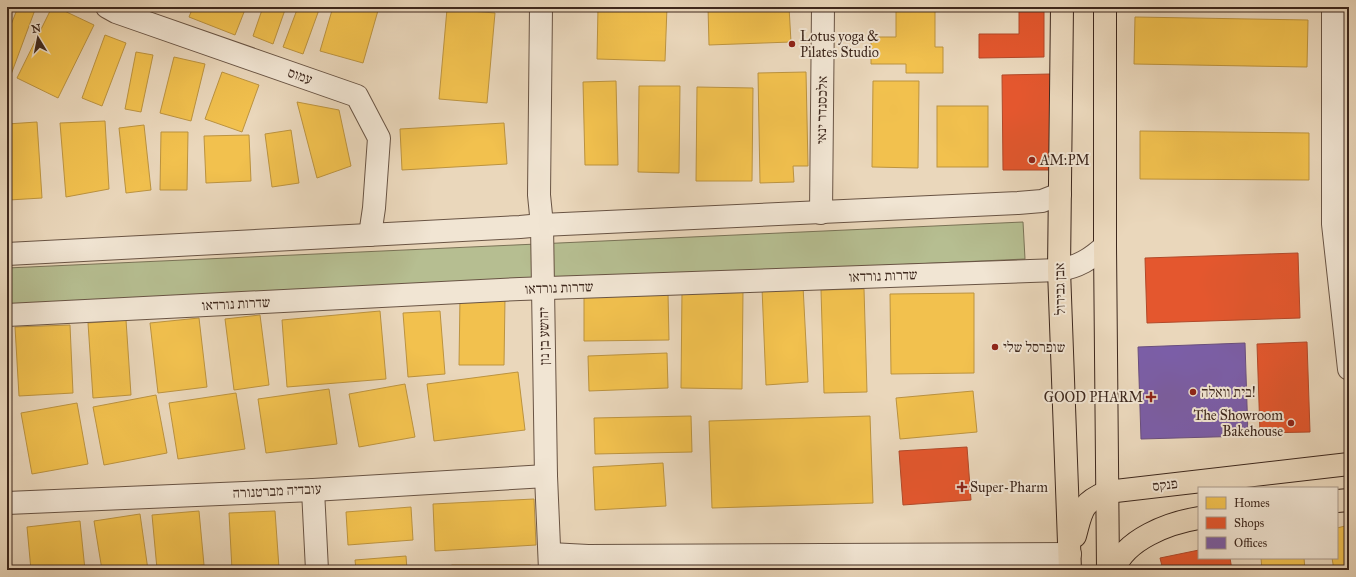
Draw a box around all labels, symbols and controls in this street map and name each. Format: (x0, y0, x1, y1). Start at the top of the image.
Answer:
north arrow (18, 18, 58, 58)
text: N (31, 21, 43, 36)
place label: Lotus yoga & Pilates Studio (800, 28, 879, 61)
marker: Lotus yoga & Pilates Studio (787, 39, 797, 49)
street label: עמוס (285, 64, 315, 88)
street label: אלכסנדר ינאי (813, 76, 831, 144)
place label: AM:PM (1039, 152, 1090, 169)
marker: AM:PM (1027, 155, 1037, 165)
street label: אבן גבירול (1051, 262, 1069, 316)
street label: שדרות נורדאו (848, 266, 918, 286)
street label: שדרות נורדאו (524, 278, 594, 298)
street label: שדרות נורדאו (201, 294, 271, 314)
street label: יהושע בן נון (535, 307, 553, 365)
place label: שופרסל שלי (1003, 339, 1066, 356)
marker: שופרסל שלי (990, 342, 1000, 352)
place label: בית וואלה! (1201, 384, 1256, 401)
marker: בית וואלה! (1188, 387, 1198, 397)
place label: GOOD PHARM (1044, 389, 1143, 406)
marker: GOOD PHARM (1146, 392, 1156, 402)
place label: The Showroom Bakehouse (1194, 407, 1283, 440)
marker: The Showroom Bakehouse (1286, 418, 1296, 428)
street label: פנקס (1151, 475, 1179, 495)
place label: Super-Pharm (970, 479, 1048, 496)
street label: עובדיה מברטנורה (232, 480, 322, 502)
marker: Super-Pharm (957, 482, 967, 492)
legend (1198, 487, 1338, 559)
text: Homes (1234, 496, 1270, 510)
text: Shops (1234, 516, 1264, 530)
text: Offices (1234, 536, 1267, 550)

